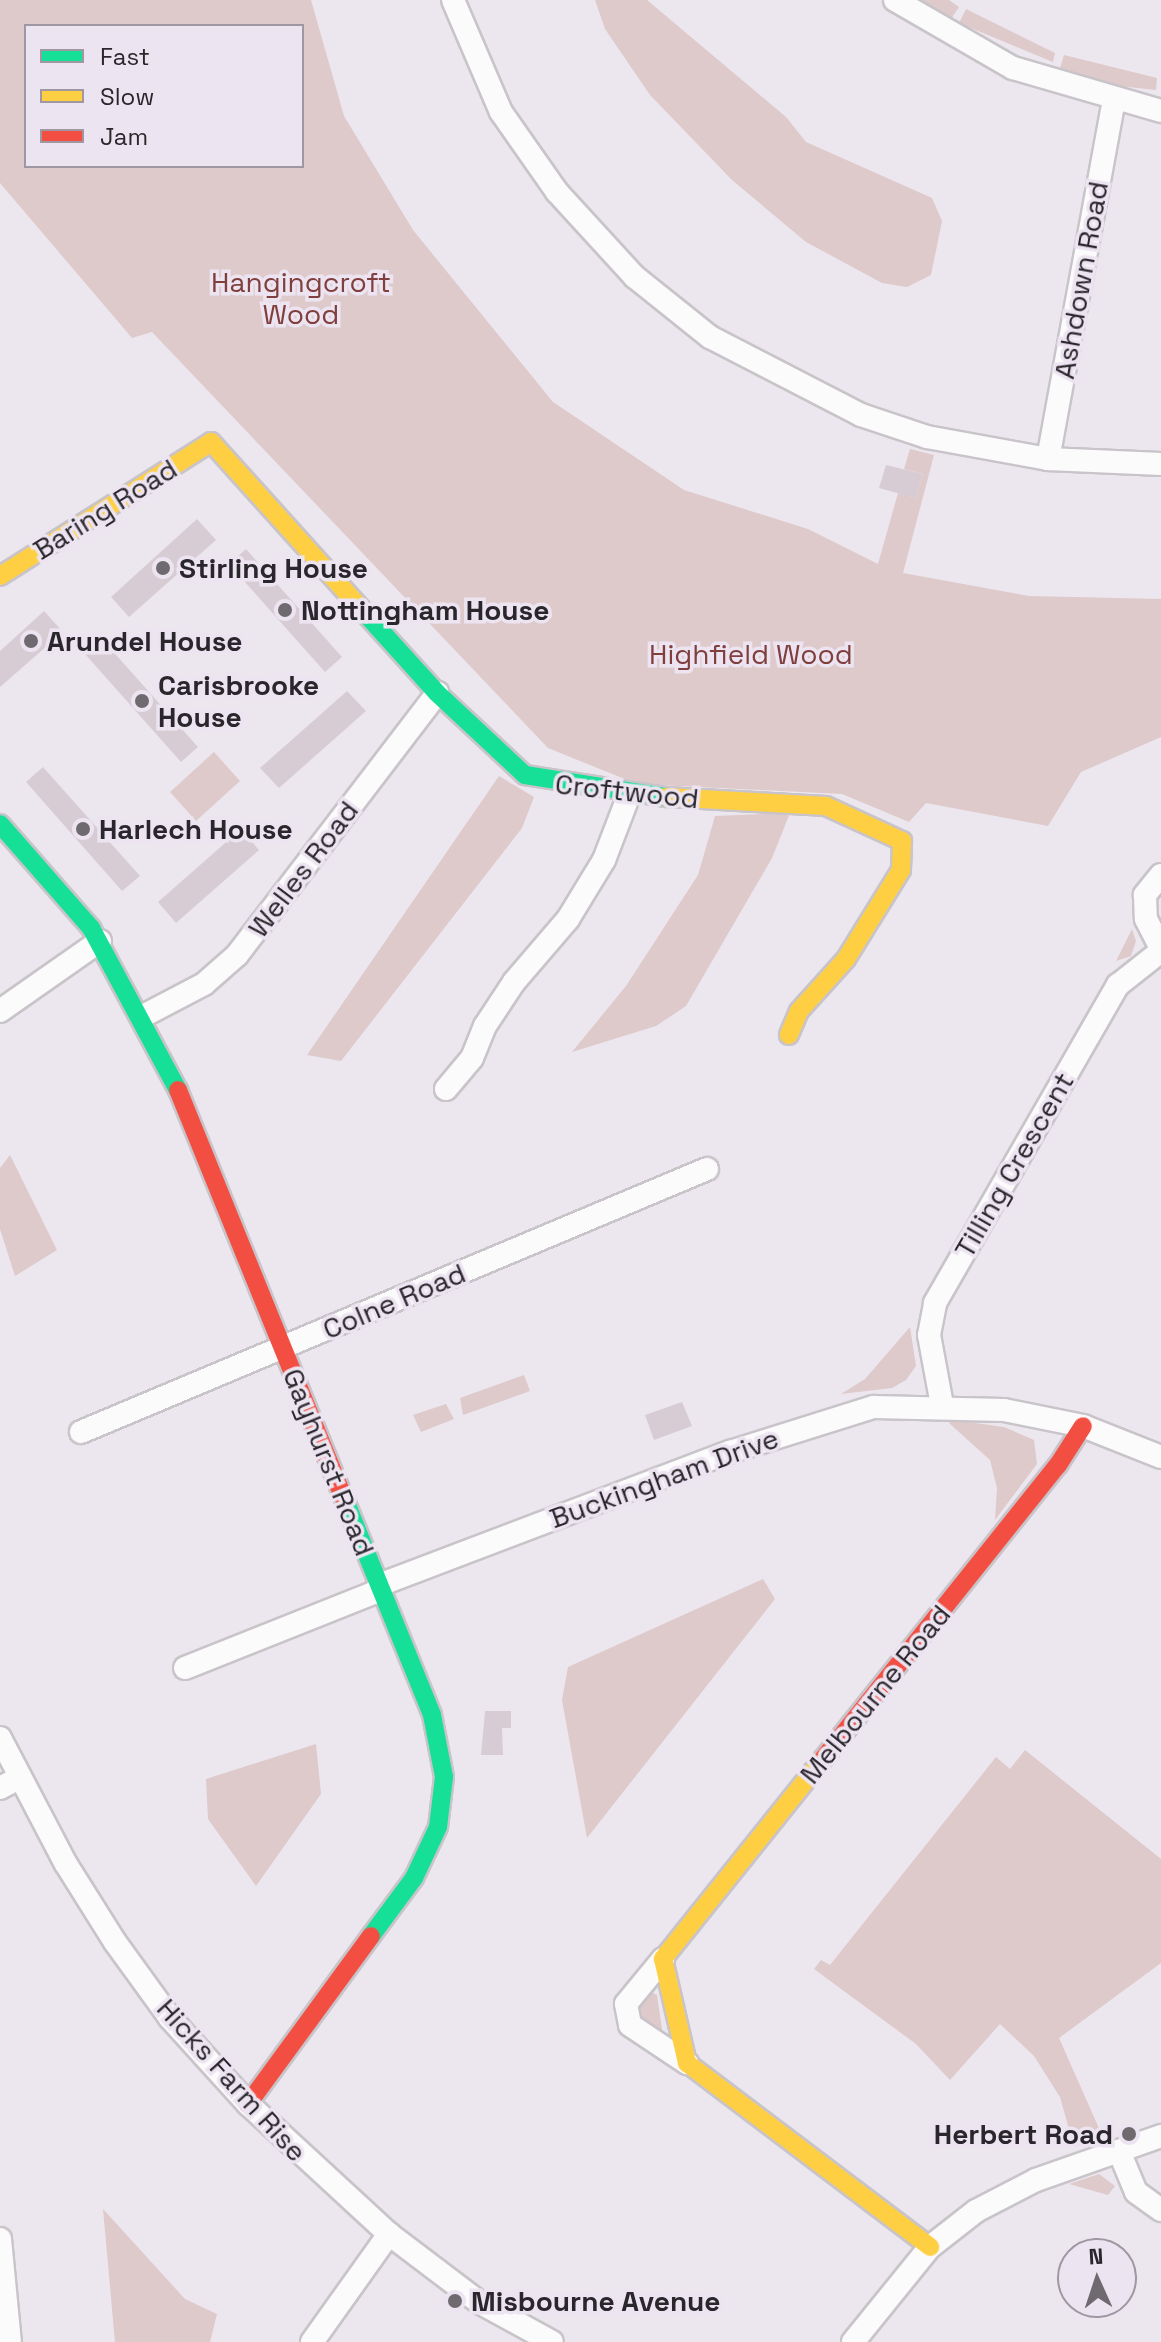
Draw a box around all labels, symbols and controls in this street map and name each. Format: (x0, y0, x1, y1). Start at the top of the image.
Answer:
legend (24, 24, 304, 168)
text: Fast (100, 41, 150, 72)
text: Slow (100, 81, 154, 112)
text: Jam (100, 121, 148, 152)
street label: Ashdown Road (1047, 179, 1115, 381)
park label: Hangingcroft Wood (211, 265, 391, 331)
street label: Baring Road (27, 452, 183, 566)
place label: Stirling House (179, 551, 368, 585)
marker: Stirling House (154, 559, 172, 577)
place label: Nottingham House (301, 593, 549, 627)
marker: Nottingham House (276, 601, 294, 619)
place label: Arundel House (47, 624, 242, 658)
marker: Arundel House (22, 632, 40, 650)
park label: Highfield Wood (649, 637, 853, 671)
place label: Carisbrooke House (158, 668, 319, 734)
marker: Carisbrooke House (133, 692, 151, 710)
street label: Croftwood (553, 767, 701, 815)
street label: Welles Road (241, 794, 365, 944)
place label: Harlech House (99, 812, 293, 846)
marker: Harlech House (74, 820, 92, 838)
street label: Tilling Crescent (947, 1066, 1081, 1264)
street label: Colne Road (318, 1256, 470, 1346)
street label: Gayhurst Road (276, 1363, 382, 1561)
street label: Buckingham Drive (545, 1421, 783, 1535)
street label: Melbourne Road (793, 1598, 957, 1790)
street label: Hicks Farm Rise (150, 1992, 314, 2168)
place label: Herbert Road (934, 2117, 1113, 2151)
marker: Herbert Road (1120, 2125, 1138, 2143)
north arrow (1057, 2238, 1137, 2318)
text: N (1088, 2242, 1104, 2270)
place label: Misbourne Avenue (471, 2284, 721, 2318)
marker: Misbourne Avenue (446, 2292, 464, 2310)

